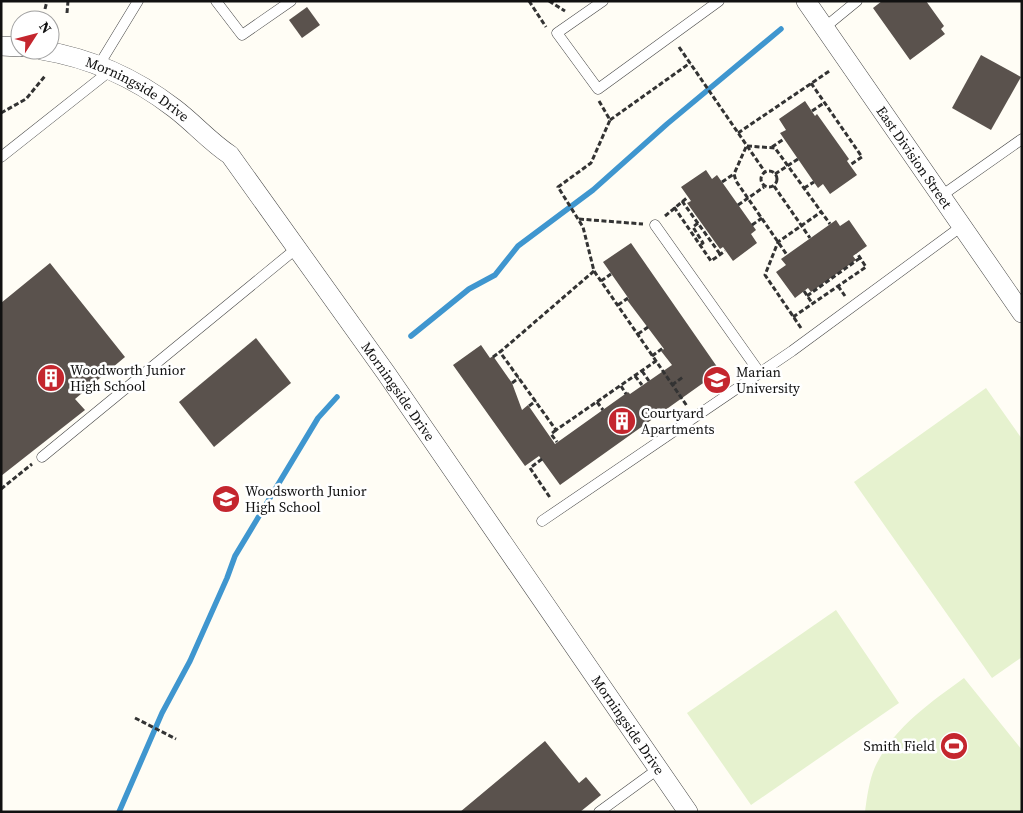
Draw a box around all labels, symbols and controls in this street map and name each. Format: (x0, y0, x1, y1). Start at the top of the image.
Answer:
north arrow (10, 10, 60, 60)
text: N (34, 17, 57, 37)
street label: Morningside Drive (83, 52, 194, 126)
street label: East Division Street (872, 102, 957, 213)
street label: Morningside Drive (357, 338, 440, 445)
place label: Woodworth Junior High School (70, 360, 185, 396)
place label: Marian University (736, 362, 801, 398)
building icon: Woodworth Junior High School (36, 363, 66, 393)
school or university icon: Marian University (702, 365, 732, 395)
place label: Courtyard Apartments (641, 403, 715, 439)
building icon: Courtyard Apartments (607, 406, 637, 436)
place label: Woodsworth Junior High School (245, 481, 367, 517)
school or university icon: Woodsworth Junior High School (211, 484, 241, 514)
street label: Morningside Drive (587, 671, 669, 779)
sports icon: Smith Field (939, 731, 969, 761)
place label: Smith Field (864, 736, 935, 756)

